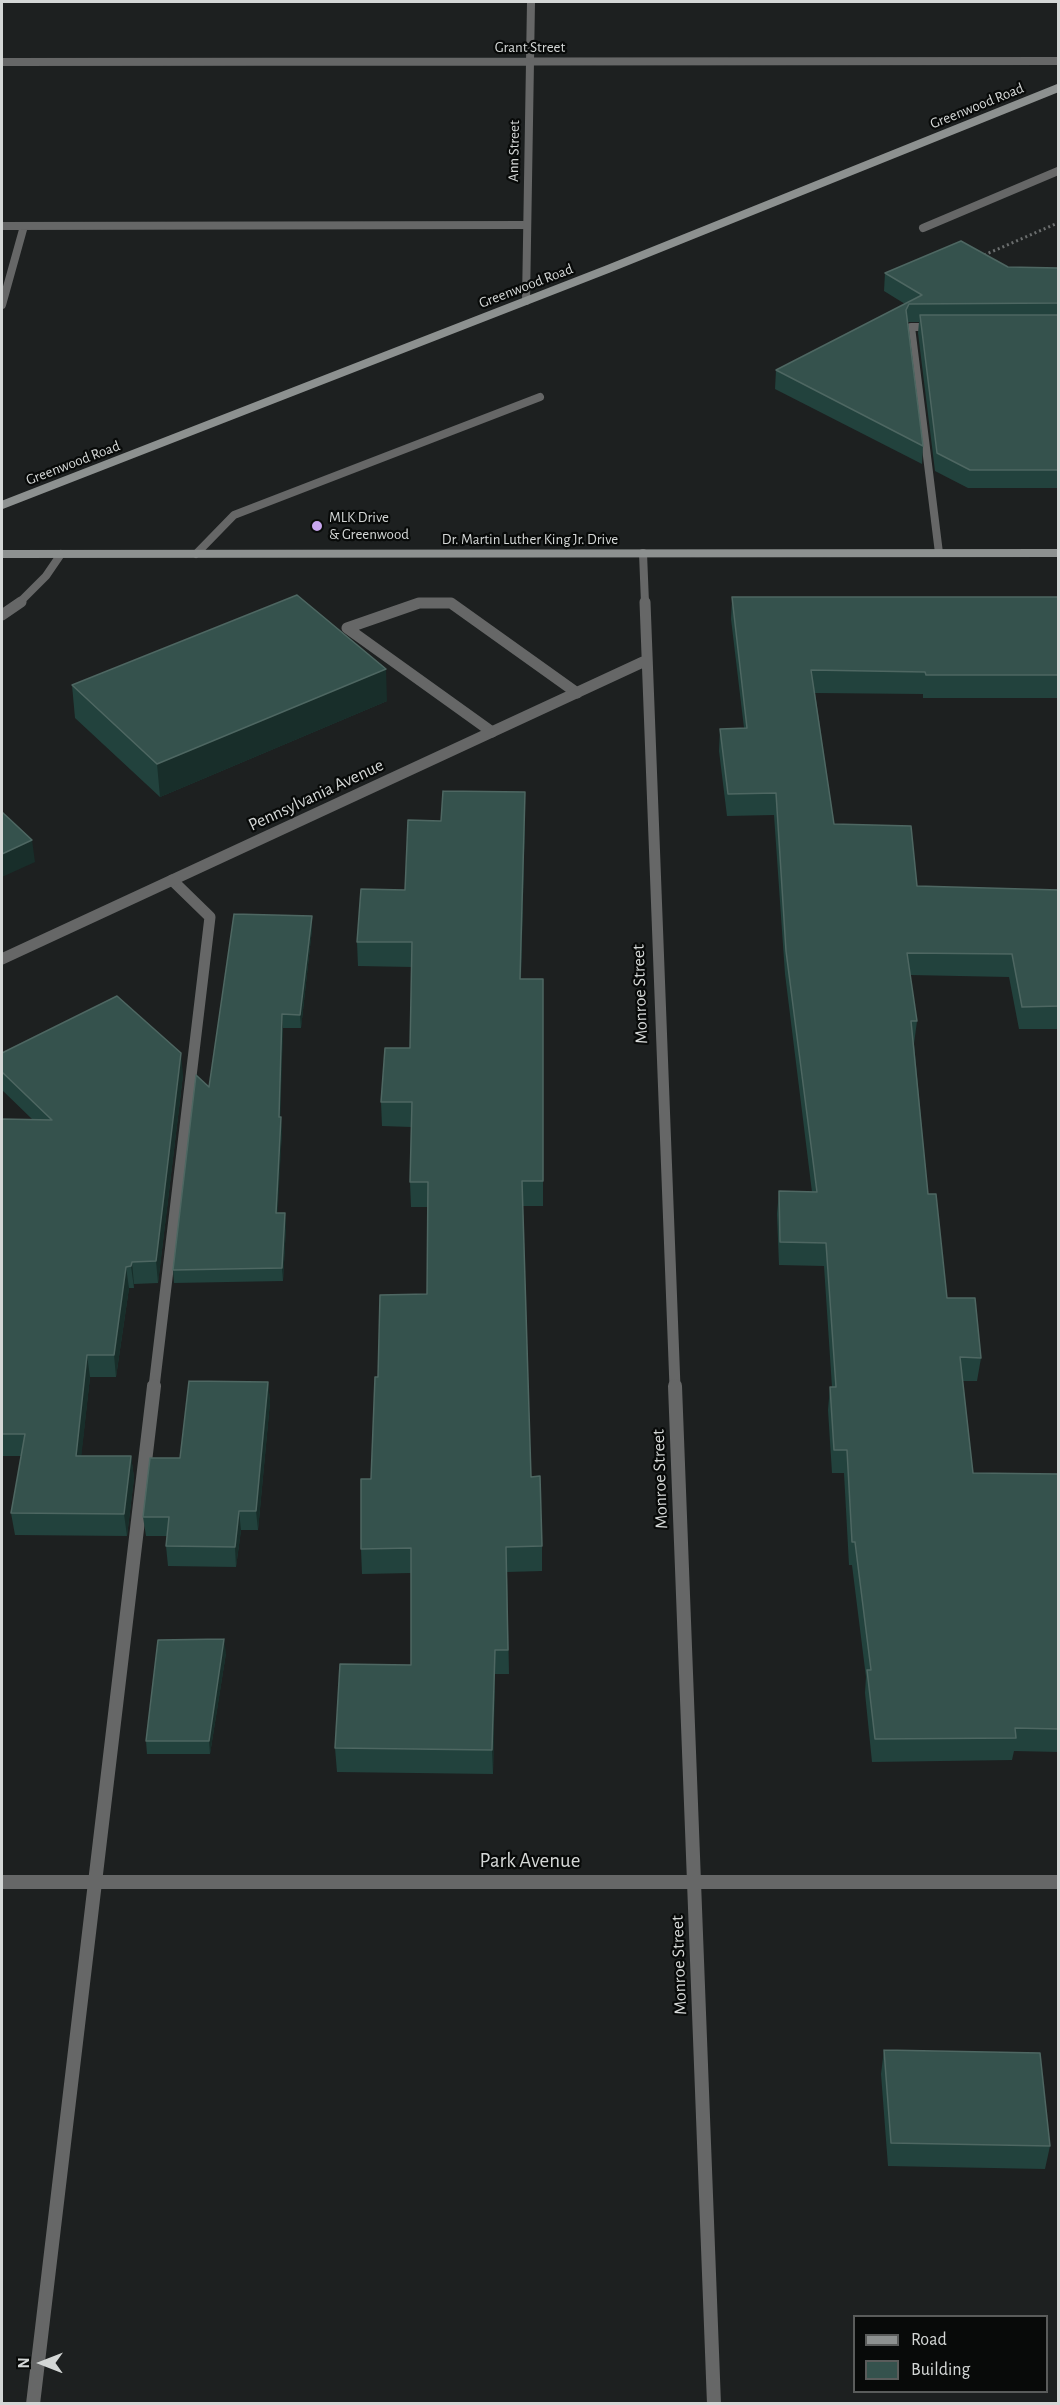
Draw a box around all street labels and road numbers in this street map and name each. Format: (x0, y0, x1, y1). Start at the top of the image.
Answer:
street label: Grant Street (495, 38, 565, 56)
street label: Greenwood Road (927, 79, 1027, 133)
street label: Ann Street (504, 120, 524, 182)
street label: Greenwood Road (476, 260, 576, 312)
street label: Greenwood Road (23, 437, 123, 489)
street label: Dr. Martin Luther King Jr. Drive (442, 530, 618, 548)
street label: Pennsylvania Avenue (245, 754, 387, 836)
street label: Monroe Street (627, 944, 653, 1044)
street label: Monroe Street (647, 1429, 673, 1529)
street label: Park Avenue (480, 1848, 580, 1874)
street label: Monroe Street (666, 1915, 692, 2015)

